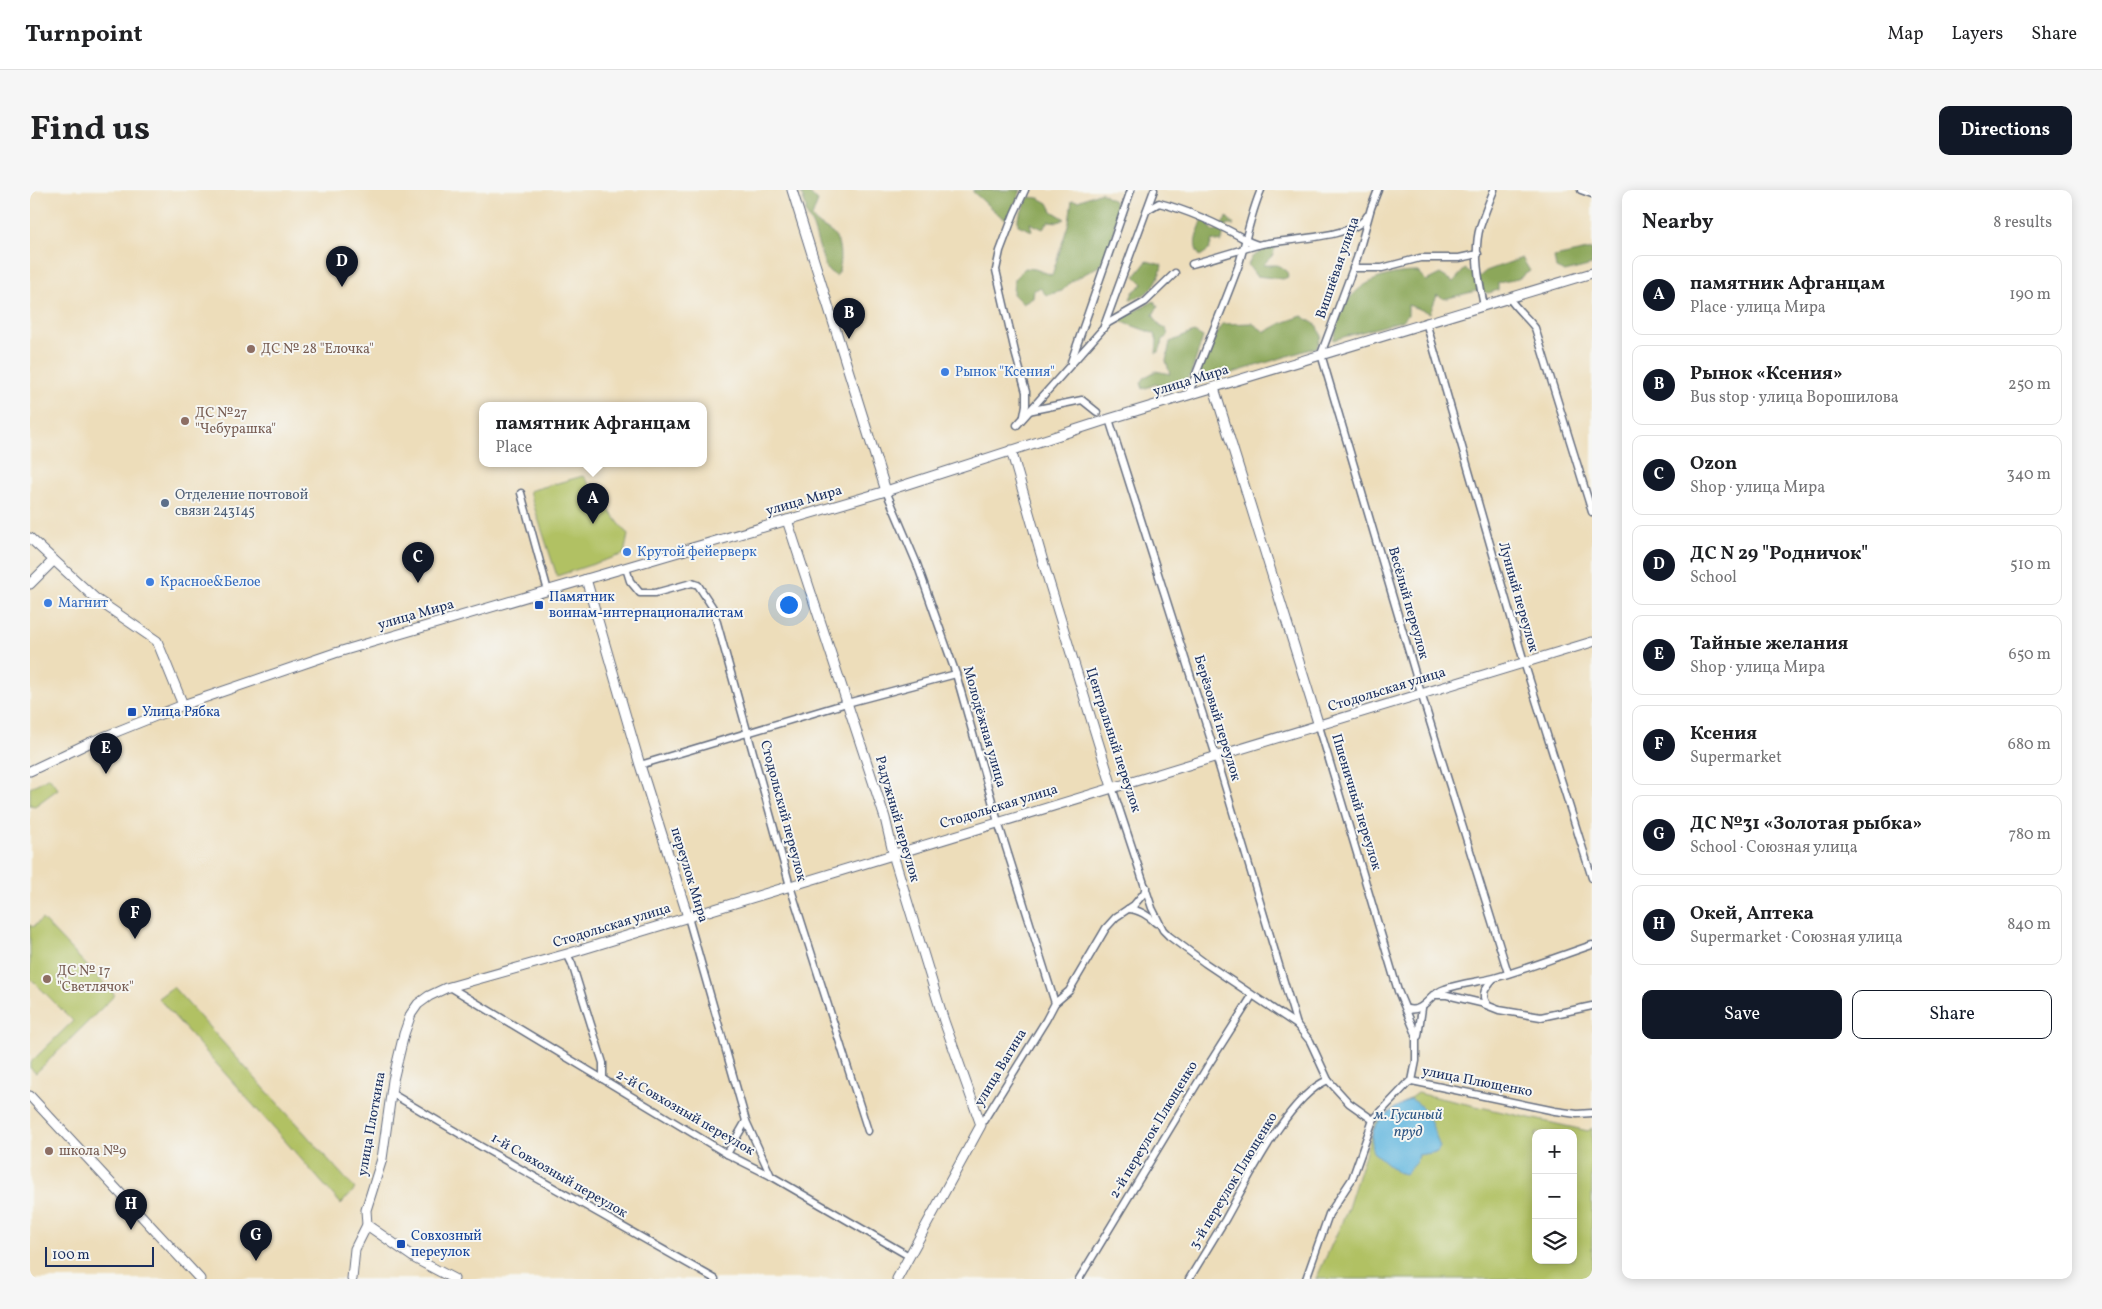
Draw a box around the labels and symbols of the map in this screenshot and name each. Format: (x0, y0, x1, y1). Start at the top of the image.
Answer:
street label: Вишнёвая улица (1312, 214, 1364, 322)
pin: D (326, 246, 358, 287)
pin: B (833, 298, 865, 339)
place label: ДС № 28 "Елочка" (261, 340, 374, 359)
marker: ДС № 28 "Елочка" (245, 343, 257, 355)
street label: улица Мира (1151, 360, 1231, 402)
place label: Рынок "Ксения" (955, 363, 1055, 382)
marker: Рынок "Ксения" (939, 366, 951, 378)
place label: ДС №27 "Чебурашка" (195, 404, 276, 439)
marker: ДС №27 "Чебурашка" (179, 415, 191, 427)
street label: улица Мира (764, 481, 844, 521)
pin: A (577, 483, 609, 524)
place label: Отделение почтовой связи 243145 (175, 486, 309, 521)
marker: Отделение почтовой связи 243145 (159, 497, 171, 509)
street label: Лунный переулок (1493, 540, 1543, 655)
pin: C (402, 542, 434, 583)
place label: Крутой фейерверк (637, 543, 757, 562)
street label: Весёлый переулок (1383, 545, 1433, 662)
marker: Крутой фейерверк (621, 546, 633, 558)
place label: Красное&Белое (160, 573, 261, 592)
marker: Красное&Белое (144, 576, 156, 588)
place label: Памятник воинам‐интернационалистам (549, 588, 744, 623)
your location (776, 592, 802, 618)
place label: Магнит (58, 594, 108, 613)
street label: улица Мира (376, 595, 456, 635)
marker: Магнит (42, 597, 54, 609)
marker: Памятник воинам‐интернационалистам (533, 599, 545, 611)
street label: Берёзовый переулок (1189, 653, 1245, 784)
street label: Стодольская улица (1326, 663, 1448, 717)
street label: Молодёжная улица (958, 664, 1010, 790)
street label: Центральный переулок (1081, 665, 1146, 815)
place label: Улица Рябка (142, 703, 220, 722)
marker: Улица Рябка (126, 706, 138, 718)
street label: Пшеничный переулок (1326, 731, 1386, 873)
pin: E (90, 733, 122, 774)
street label: Стодольский переулок (755, 738, 811, 884)
street label: Радужный переулок (870, 754, 924, 885)
street label: Стодольская улица (938, 780, 1060, 834)
street label: переулок Мира (666, 825, 712, 925)
pin: F (119, 898, 151, 939)
street label: Стодольская улица (551, 899, 673, 953)
place label: ДС № 17 "Светлячок" (57, 962, 134, 997)
marker: ДС № 17 "Светлячок" (41, 973, 53, 985)
street label: улица Вагина (970, 1026, 1032, 1110)
street label: 2-й переулок Плющенко (1105, 1058, 1203, 1202)
street label: улица Плющенко (1420, 1062, 1534, 1102)
street label: 2-й Совхозный переулок (612, 1065, 758, 1161)
street label: улица Плоткина (353, 1070, 391, 1178)
water label: м. Гусиный пруд (1373, 1105, 1443, 1143)
street label: 3-й переулок Плющенко (1185, 1109, 1283, 1253)
street label: 1-й Совхозный переулок (487, 1129, 631, 1223)
place label: школа №9 (59, 1142, 126, 1161)
marker: школа №9 (43, 1145, 55, 1157)
pin: H (115, 1189, 147, 1230)
pin: G (240, 1220, 272, 1261)
place label: Совхозный переулок (411, 1227, 482, 1262)
marker: Совхозный переулок (395, 1238, 407, 1250)
scale bar (45, 1244, 154, 1267)

